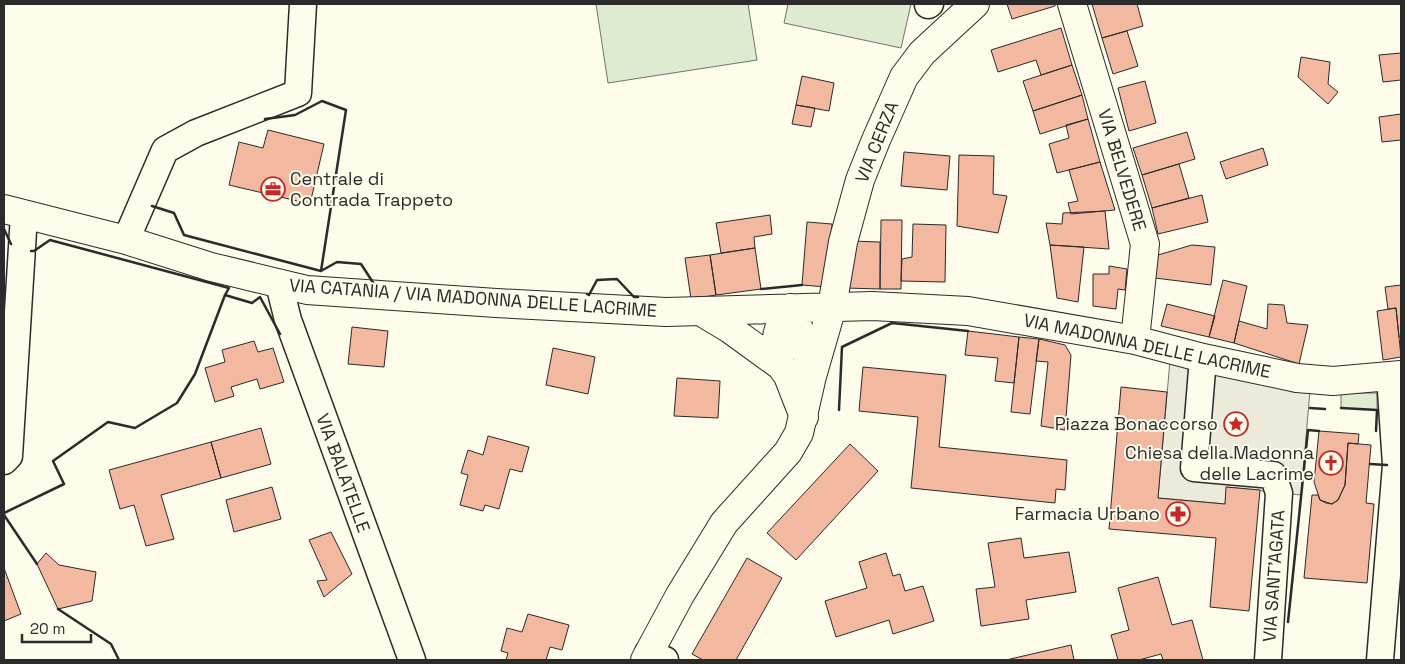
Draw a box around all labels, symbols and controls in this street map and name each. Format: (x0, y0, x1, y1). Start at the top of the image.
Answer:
street label: VIA CERZA (850, 98, 903, 186)
street label: VIA BELVEDERE (1093, 106, 1152, 234)
place label: Centrale di Contrada Trappeto (290, 167, 453, 211)
office icon: Centrale di Contrada Trappeto (260, 176, 286, 202)
street label: VIA CATANIA / VIA MADONNA DELLE LACRIME (288, 273, 658, 322)
street label: VIA MADONNA DELLE LACRIME (1021, 308, 1273, 383)
street label: VIA BALATELLE (311, 410, 376, 535)
place icon: Piazza Bonaccorso (1223, 411, 1249, 437)
place label: Piazza Bonaccorso (1055, 412, 1218, 435)
place label: Chiesa della Madonna delle Lacrime (1125, 441, 1314, 485)
church icon: Chiesa della Madonna delle Lacrime (1318, 450, 1344, 476)
pharmacy icon: Farmacia Urbano (1165, 501, 1191, 527)
place label: Farmacia Urbano (1015, 502, 1160, 525)
street label: VIA SANT'AGATA (1257, 509, 1290, 643)
scale bar (22, 612, 91, 644)
text: 20 m (30, 619, 65, 638)

